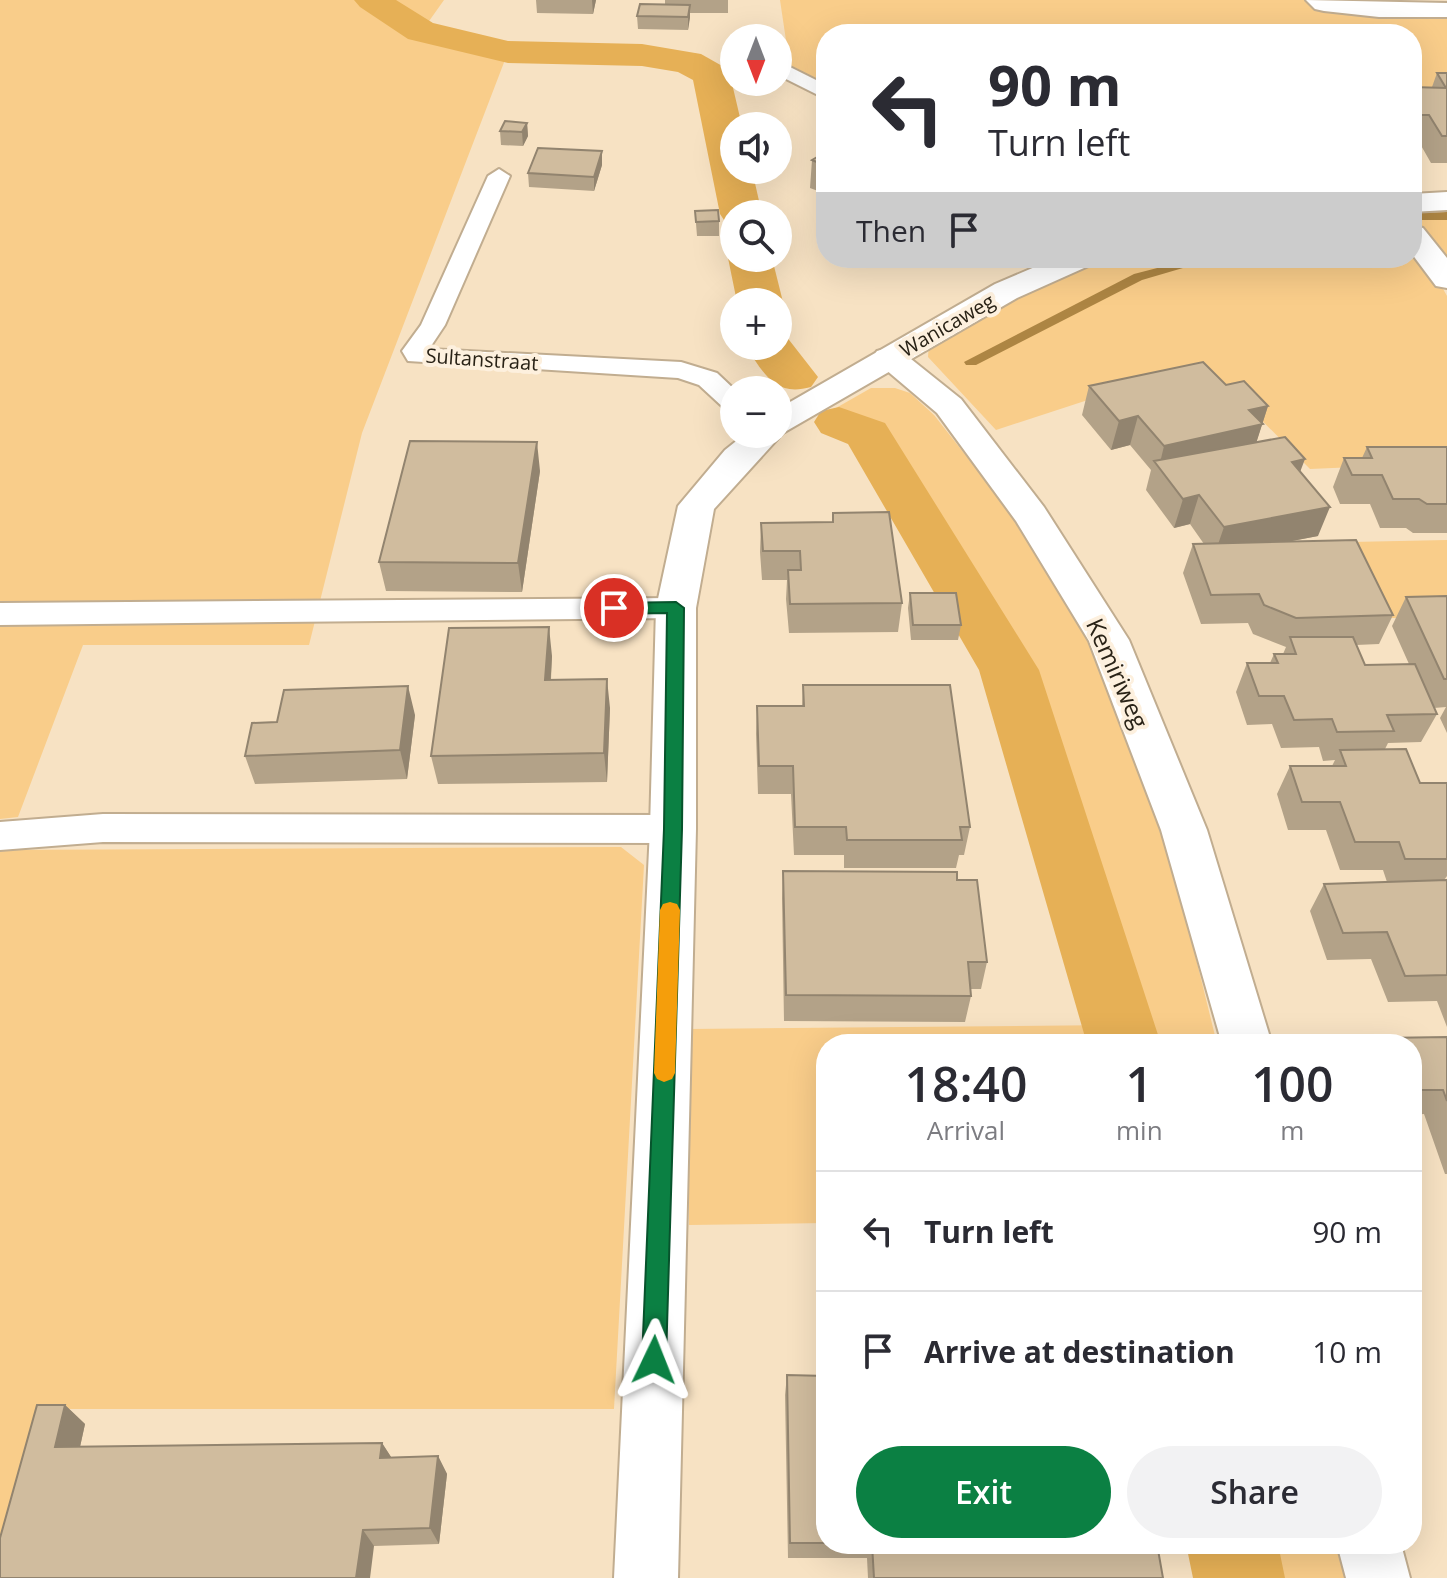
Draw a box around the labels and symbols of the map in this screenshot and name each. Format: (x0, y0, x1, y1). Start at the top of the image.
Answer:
north arrow (720, 24, 792, 96)
street label: Wanicaweg (895, 287, 999, 363)
street label: Sultanstraat (425, 342, 539, 376)
pin (580, 574, 648, 642)
street label: Kemiriweg (1079, 613, 1157, 733)
position arrow (612, 1318, 696, 1402)

